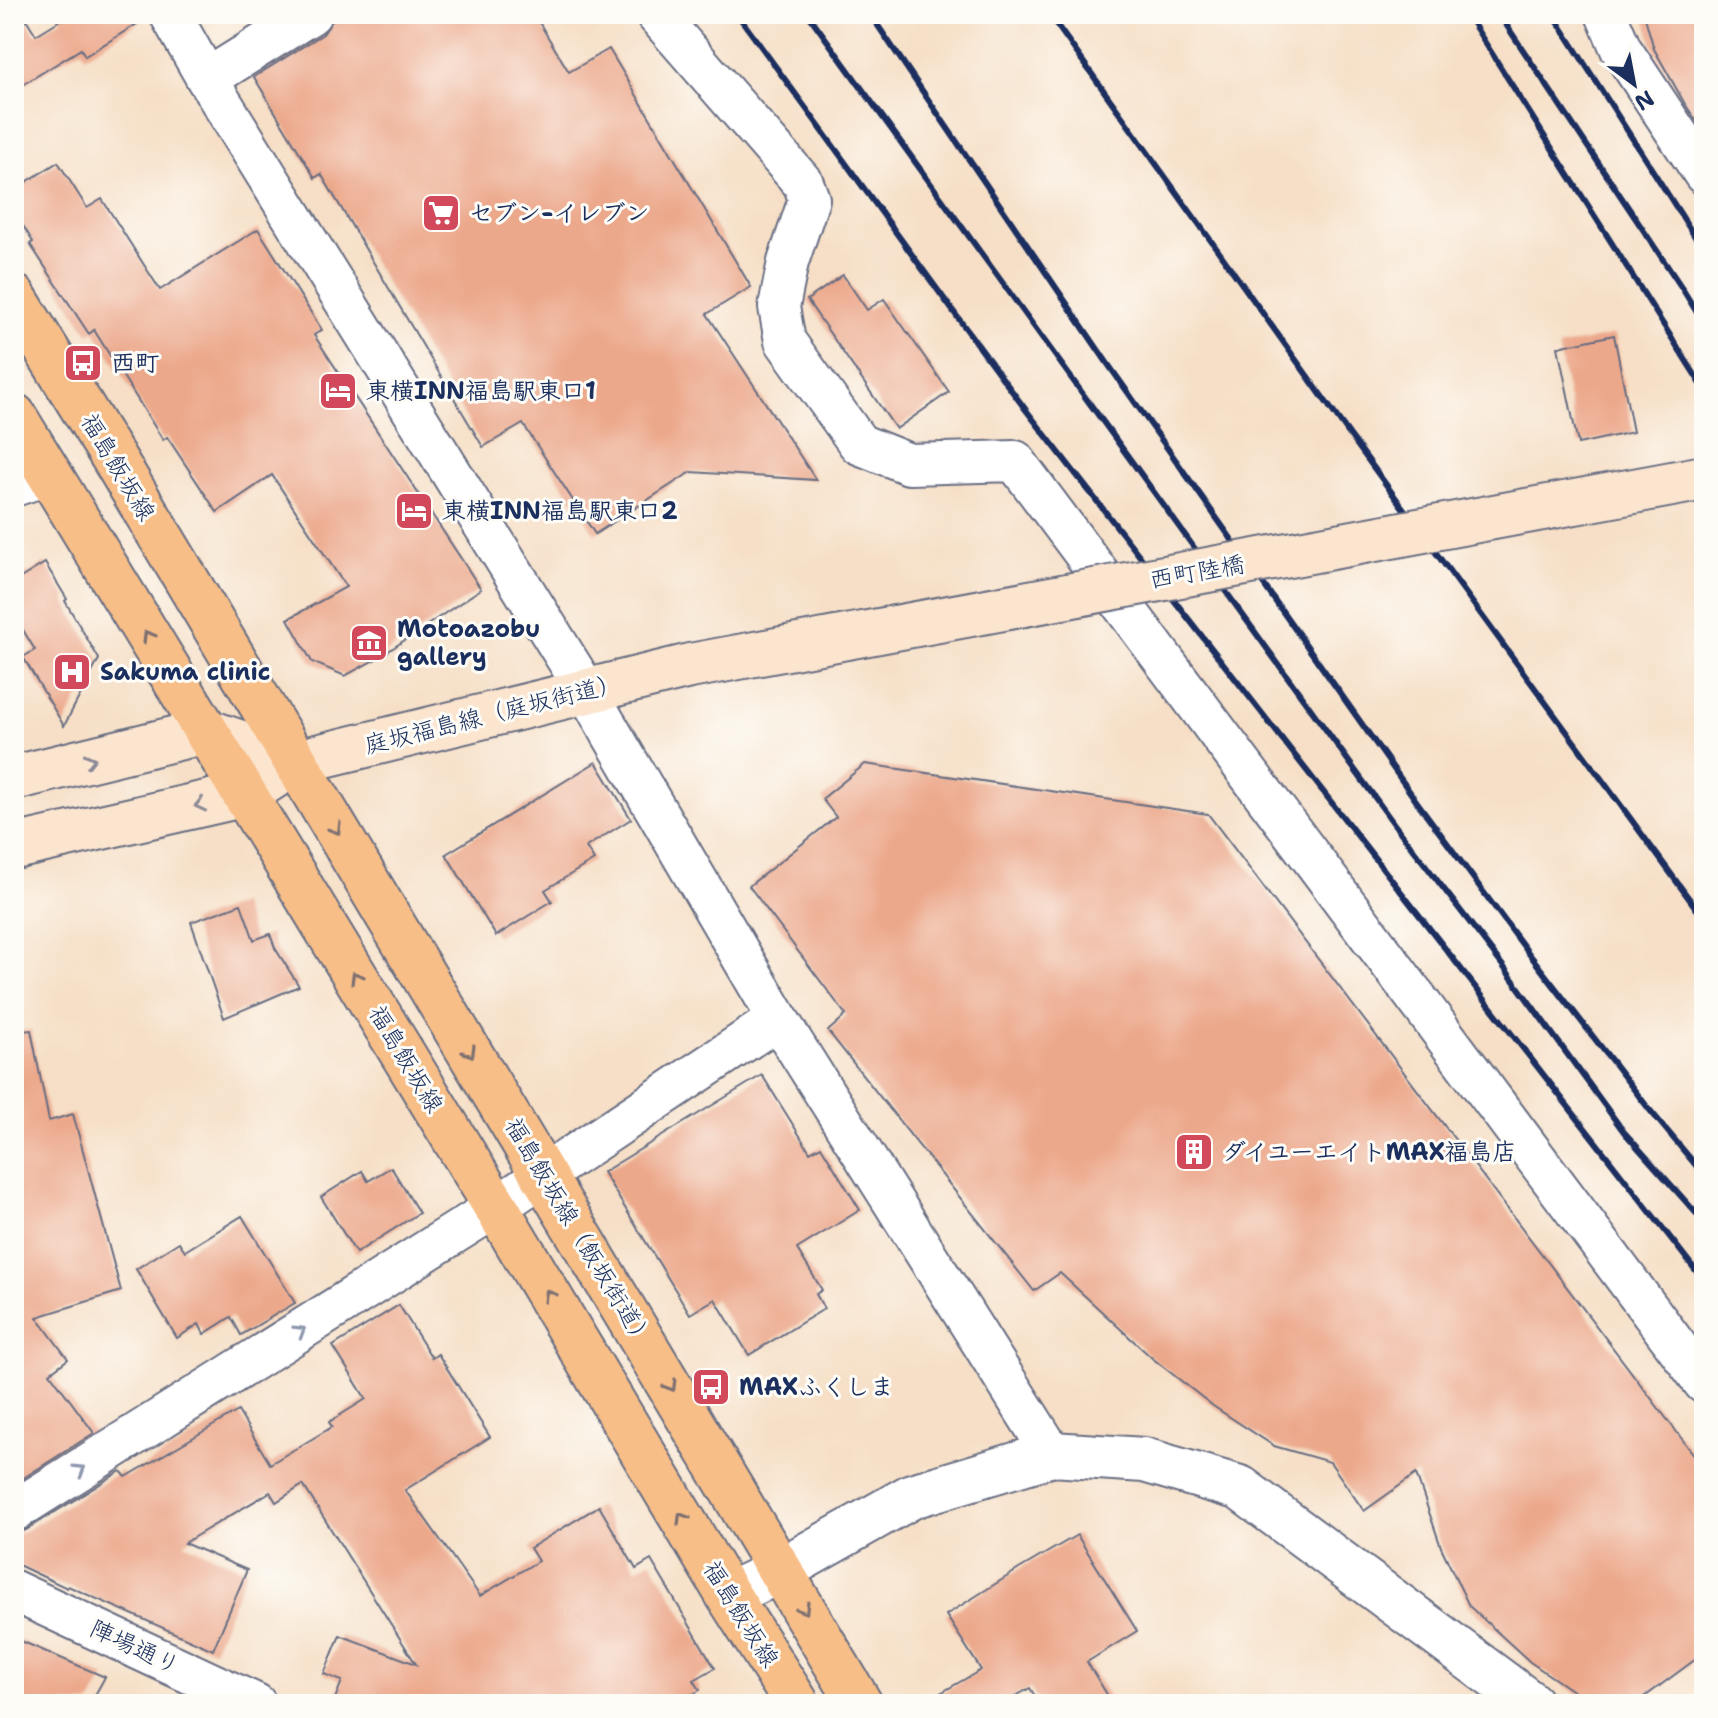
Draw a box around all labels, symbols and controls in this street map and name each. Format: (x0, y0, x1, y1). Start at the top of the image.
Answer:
north arrow (1594, 44, 1674, 124)
text: N (1629, 84, 1659, 117)
supermarket icon: セブン-イレブン (420, 192, 462, 234)
place label: セブン-イレブン (469, 197, 649, 229)
bus stop icon: 西町 (62, 342, 104, 384)
place label: 西町 (111, 347, 159, 379)
hotel icon: 東横INN福島駅東口1 (317, 370, 359, 412)
place label: 東横INN福島駅東口1 (366, 375, 596, 407)
street label: 福島飯坂線 (73, 407, 163, 527)
hotel icon: 東横INN福島駅東口2 (393, 490, 435, 532)
place label: 東横INN福島駅東口2 (442, 495, 678, 527)
street label: 西町陸橋 (1147, 548, 1247, 596)
place label: Motoazobu gallery (397, 613, 540, 673)
museum icon: Motoazobu gallery (348, 622, 390, 664)
one-way arrow (143, 630, 158, 644)
hospital icon: Sakuma clinic (51, 651, 93, 693)
place label: Sakuma clinic (100, 656, 270, 688)
street label: 庭坂福島線（庭坂街道） (361, 667, 625, 761)
one-way arrow (82, 752, 96, 769)
one-way arrow (194, 795, 208, 812)
one-way arrow (326, 820, 342, 835)
one-way arrow (351, 971, 366, 986)
street label: 福島飯坂線 (361, 999, 451, 1119)
one-way arrow (460, 1043, 476, 1058)
street label: 福島飯坂線（飯坂街道） (497, 1112, 661, 1354)
building icon: ダイユーエイトMAX福島店 (1173, 1131, 1215, 1173)
place label: ダイユーエイトMAX福島店 (1222, 1136, 1517, 1168)
one-way arrow (543, 1289, 559, 1304)
one-way arrow (291, 1325, 306, 1340)
bus stop icon: MAXふくしま (690, 1366, 732, 1408)
place label: MAXふくしま (739, 1371, 894, 1403)
one-way arrow (661, 1377, 676, 1392)
one-way arrow (71, 1464, 86, 1479)
one-way arrow (677, 1512, 692, 1527)
street label: 福島飯坂線 (696, 1555, 786, 1673)
one-way arrow (794, 1600, 810, 1615)
street label: 陣場通り (85, 1612, 185, 1682)

